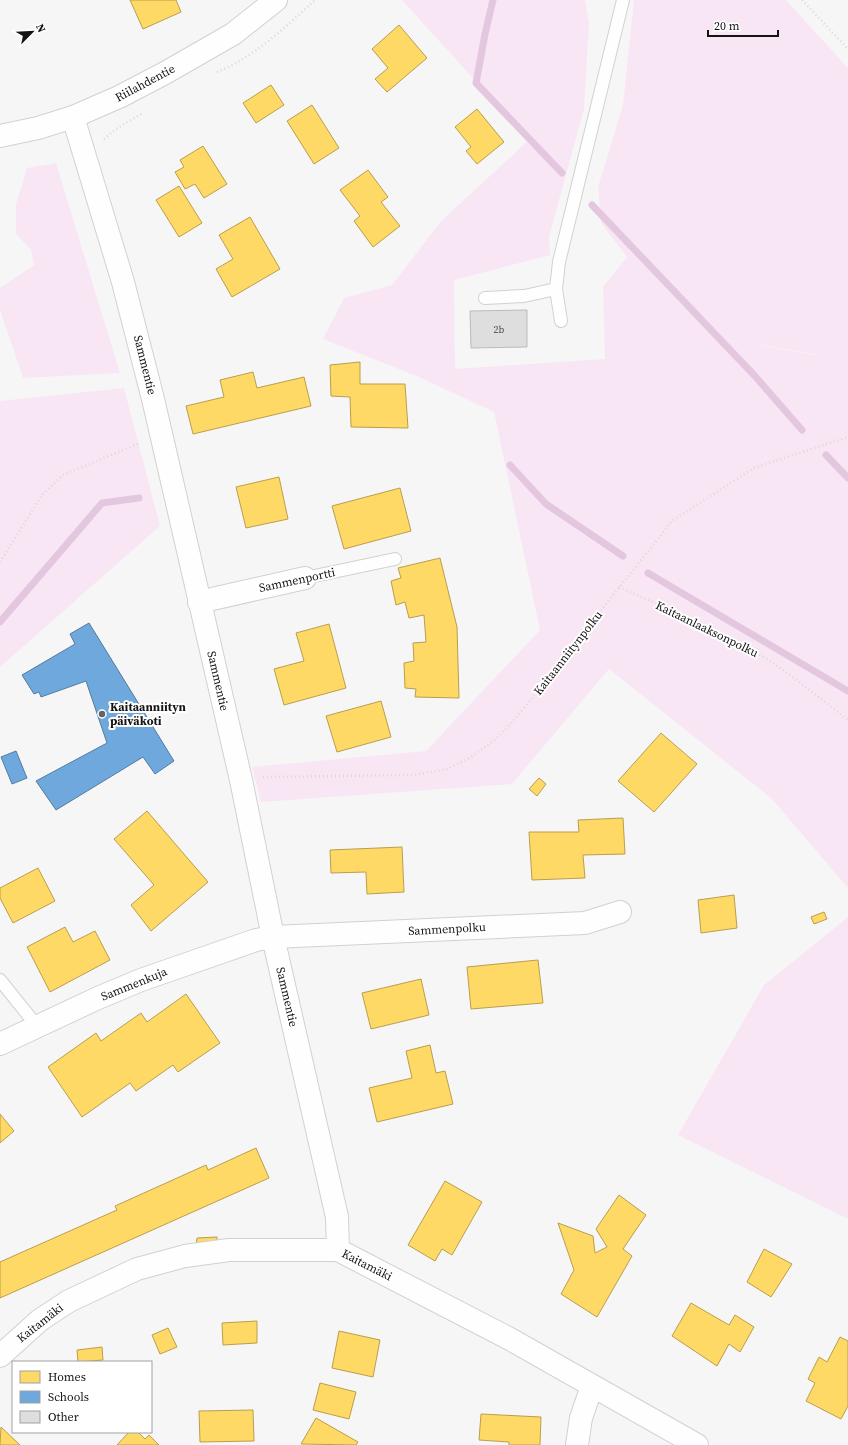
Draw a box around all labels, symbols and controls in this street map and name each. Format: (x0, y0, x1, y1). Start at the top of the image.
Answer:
north arrow (12, 12, 52, 52)
scale bar (708, 12, 778, 38)
text: 20 m (714, 18, 740, 34)
text: N (32, 21, 49, 35)
street label: Riilahdentie (112, 61, 178, 105)
house number: 2b (494, 323, 505, 336)
street label: Sammentie (130, 334, 160, 396)
street label: Sammenportti (257, 564, 337, 596)
street label: Kaitaanlaaksonpolku (653, 597, 761, 661)
street label: Kaitaanniitynpolku (530, 607, 606, 699)
street label: Sammentie (203, 650, 233, 712)
place label: Kaitaanniityn päiväkoti (110, 699, 187, 729)
marker: Kaitaanniityn päiväkoti (97, 709, 107, 719)
street label: Sammenpolku (408, 919, 486, 939)
street label: Sammenkuja (98, 963, 170, 1005)
street label: Sammentie (272, 966, 302, 1028)
street label: Kaitamäki (339, 1245, 395, 1285)
street label: Kaitamäki (14, 1300, 67, 1346)
legend (12, 1361, 152, 1433)
text: Homes (48, 1369, 86, 1385)
text: Schools (48, 1389, 89, 1405)
text: Other (48, 1409, 79, 1425)

